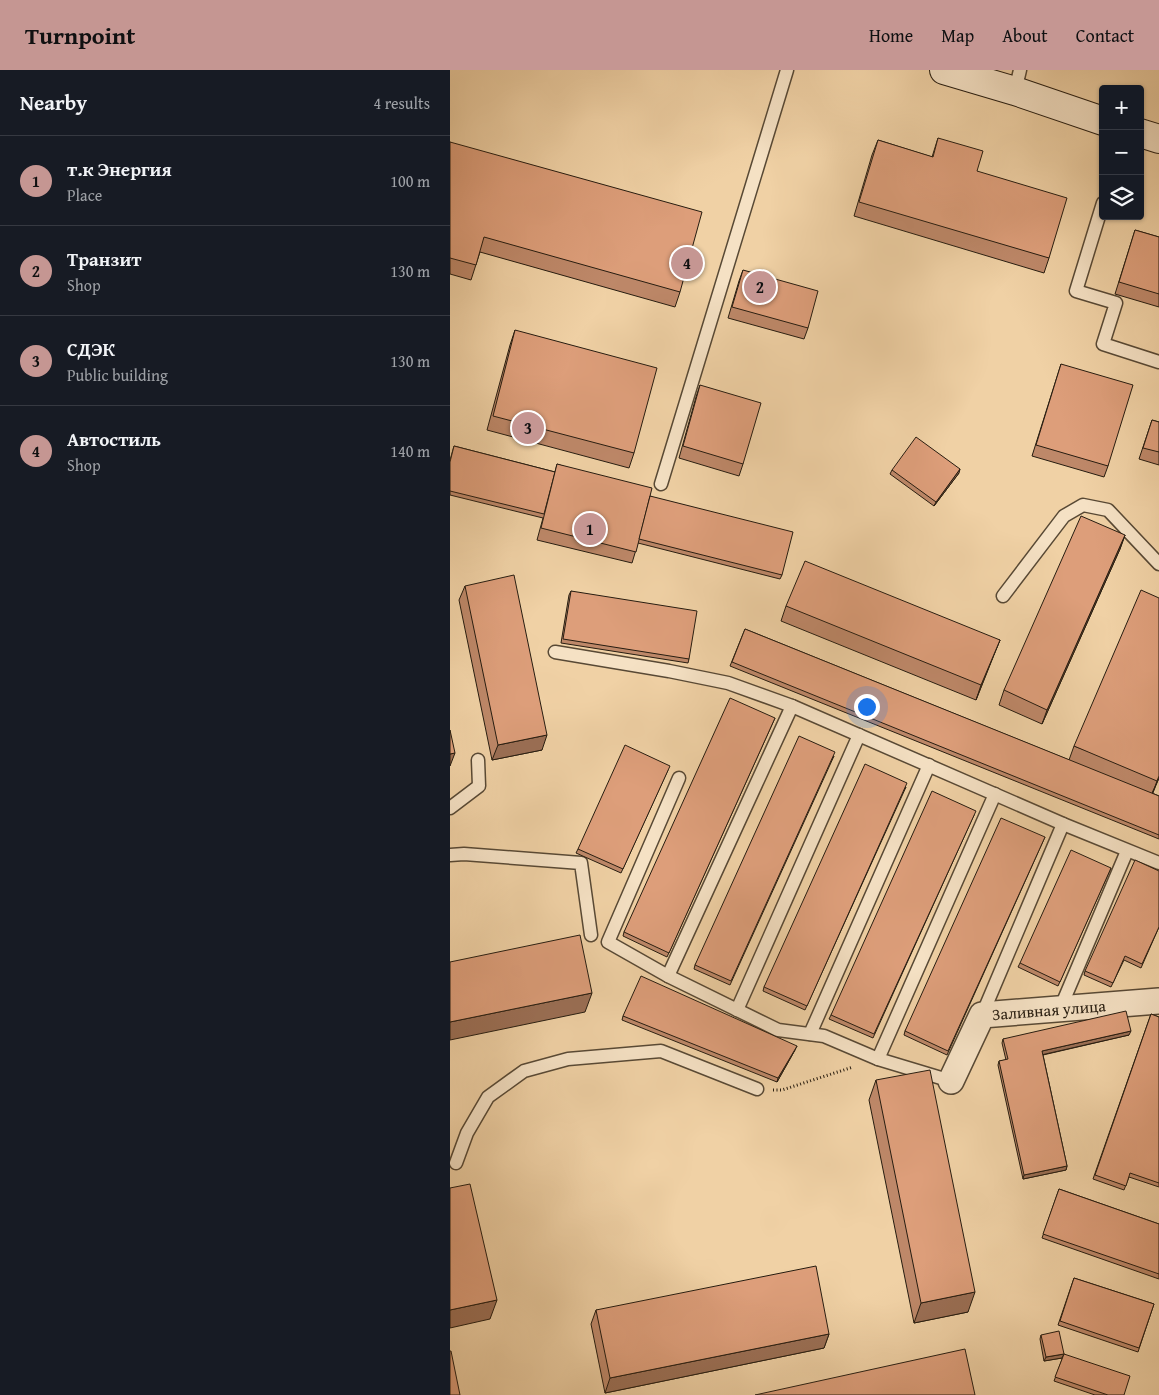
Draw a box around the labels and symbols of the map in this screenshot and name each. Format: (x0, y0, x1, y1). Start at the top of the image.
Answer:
pin: 4 (671, 244, 703, 282)
pin: 2 (744, 268, 776, 306)
pin: 3 (512, 409, 544, 447)
pin: 1 (574, 510, 606, 548)
your location (854, 694, 880, 720)
street label: Заливная улица (991, 993, 1107, 1026)

